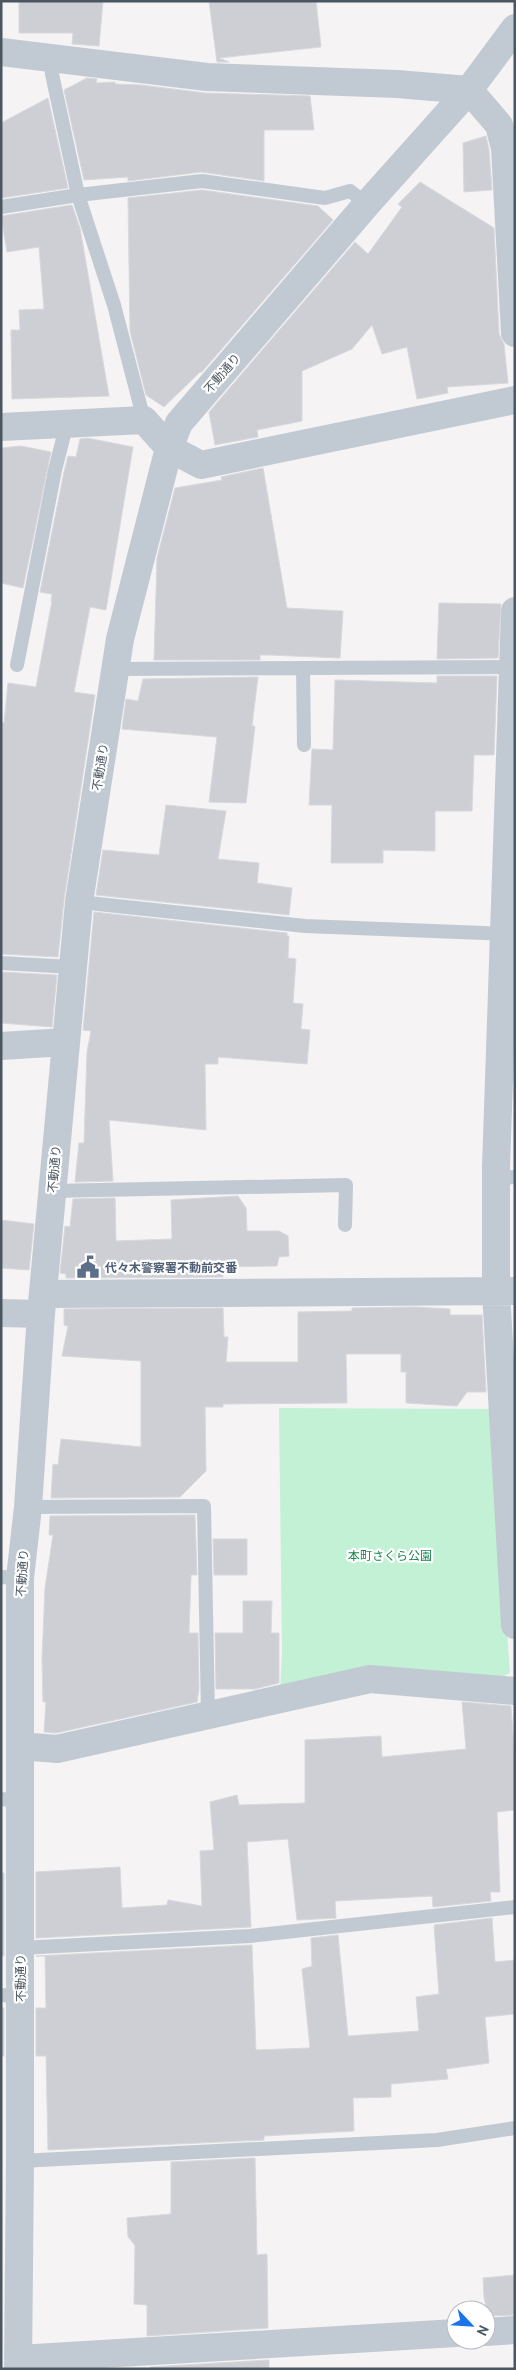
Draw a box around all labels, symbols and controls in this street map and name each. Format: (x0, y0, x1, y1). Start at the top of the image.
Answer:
street label: 不動通り (201, 350, 243, 396)
street label: 不動通り (89, 742, 111, 792)
street label: 不動通り (44, 1144, 64, 1194)
public building icon: 代々木警察署不動前交番 (75, 1254, 101, 1280)
place label: 代々木警察署不動前交番 (105, 1260, 238, 1275)
park label: 本町さくら公園 (348, 1548, 432, 1563)
street label: 不動通り (13, 1549, 31, 1597)
street label: 不動通り (13, 1954, 28, 2002)
north arrow (446, 2300, 496, 2350)
text: N (473, 2323, 493, 2338)

